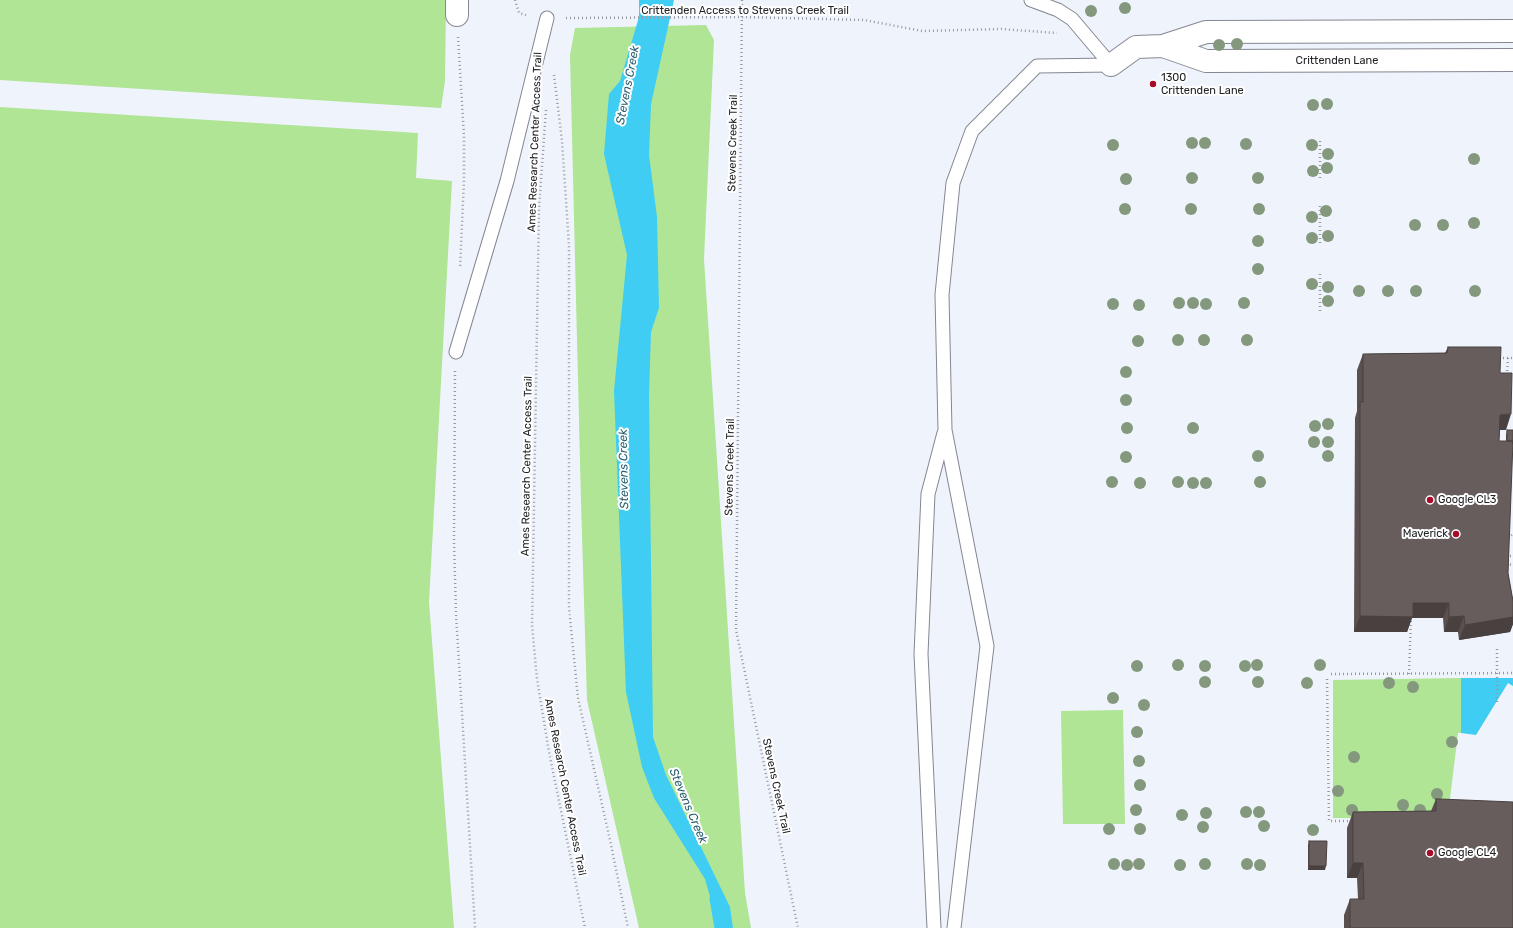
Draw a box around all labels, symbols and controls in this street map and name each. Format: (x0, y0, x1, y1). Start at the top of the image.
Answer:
street label: Crittenden Access to Stevens Creek Trail (641, 4, 849, 18)
water label: Stevens Creek (613, 44, 643, 126)
street label: Ames Research Center Access Trail (525, 52, 545, 232)
street label: Crittenden Lane (1296, 54, 1378, 68)
place label: 1300 Crittenden Lane (1161, 71, 1244, 97)
marker: 1300 Crittenden Lane (1148, 79, 1158, 89)
street label: Stevens Creek Trail (726, 94, 740, 192)
street label: Ames Research Center Access Trail (519, 376, 535, 556)
street label: Stevens Creek Trail (723, 418, 737, 516)
water label: Stevens Creek (616, 429, 632, 509)
place label: Google CL3 (1438, 493, 1496, 507)
marker: Google CL3 (1425, 495, 1435, 505)
place label: Maverick (1403, 527, 1448, 541)
marker: Maverick (1451, 529, 1461, 539)
street label: Ames Research Center Access Trail (541, 697, 589, 877)
street label: Stevens Creek Trail (759, 737, 793, 835)
water label: Stevens Creek (666, 766, 710, 846)
place label: Google CL4 (1438, 846, 1496, 860)
marker: Google CL4 (1425, 848, 1435, 858)

